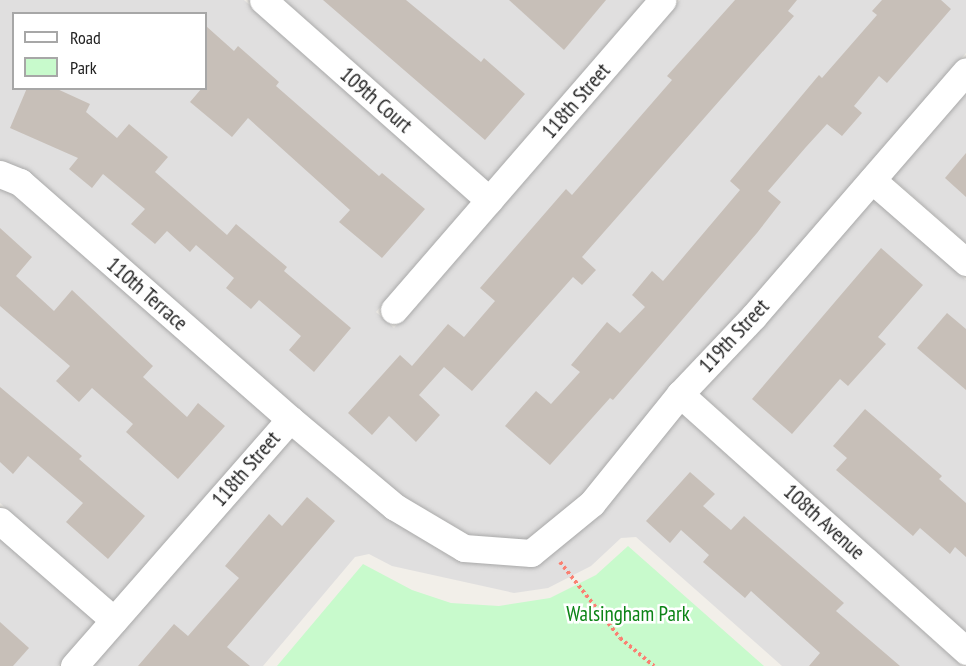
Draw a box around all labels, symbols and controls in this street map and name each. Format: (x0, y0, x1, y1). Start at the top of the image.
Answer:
legend (12, 12, 207, 90)
text: Road (70, 26, 101, 49)
text: Park (70, 56, 97, 79)
street label: 118th Street (537, 58, 615, 144)
street label: 109th Court (335, 62, 417, 138)
street label: 110th Terrace (101, 252, 193, 336)
street label: 119th Street (694, 294, 774, 378)
street label: 118th Street (207, 426, 285, 512)
street label: 108th Avenue (778, 479, 870, 565)
park label: Walsingham Park (566, 601, 690, 627)

